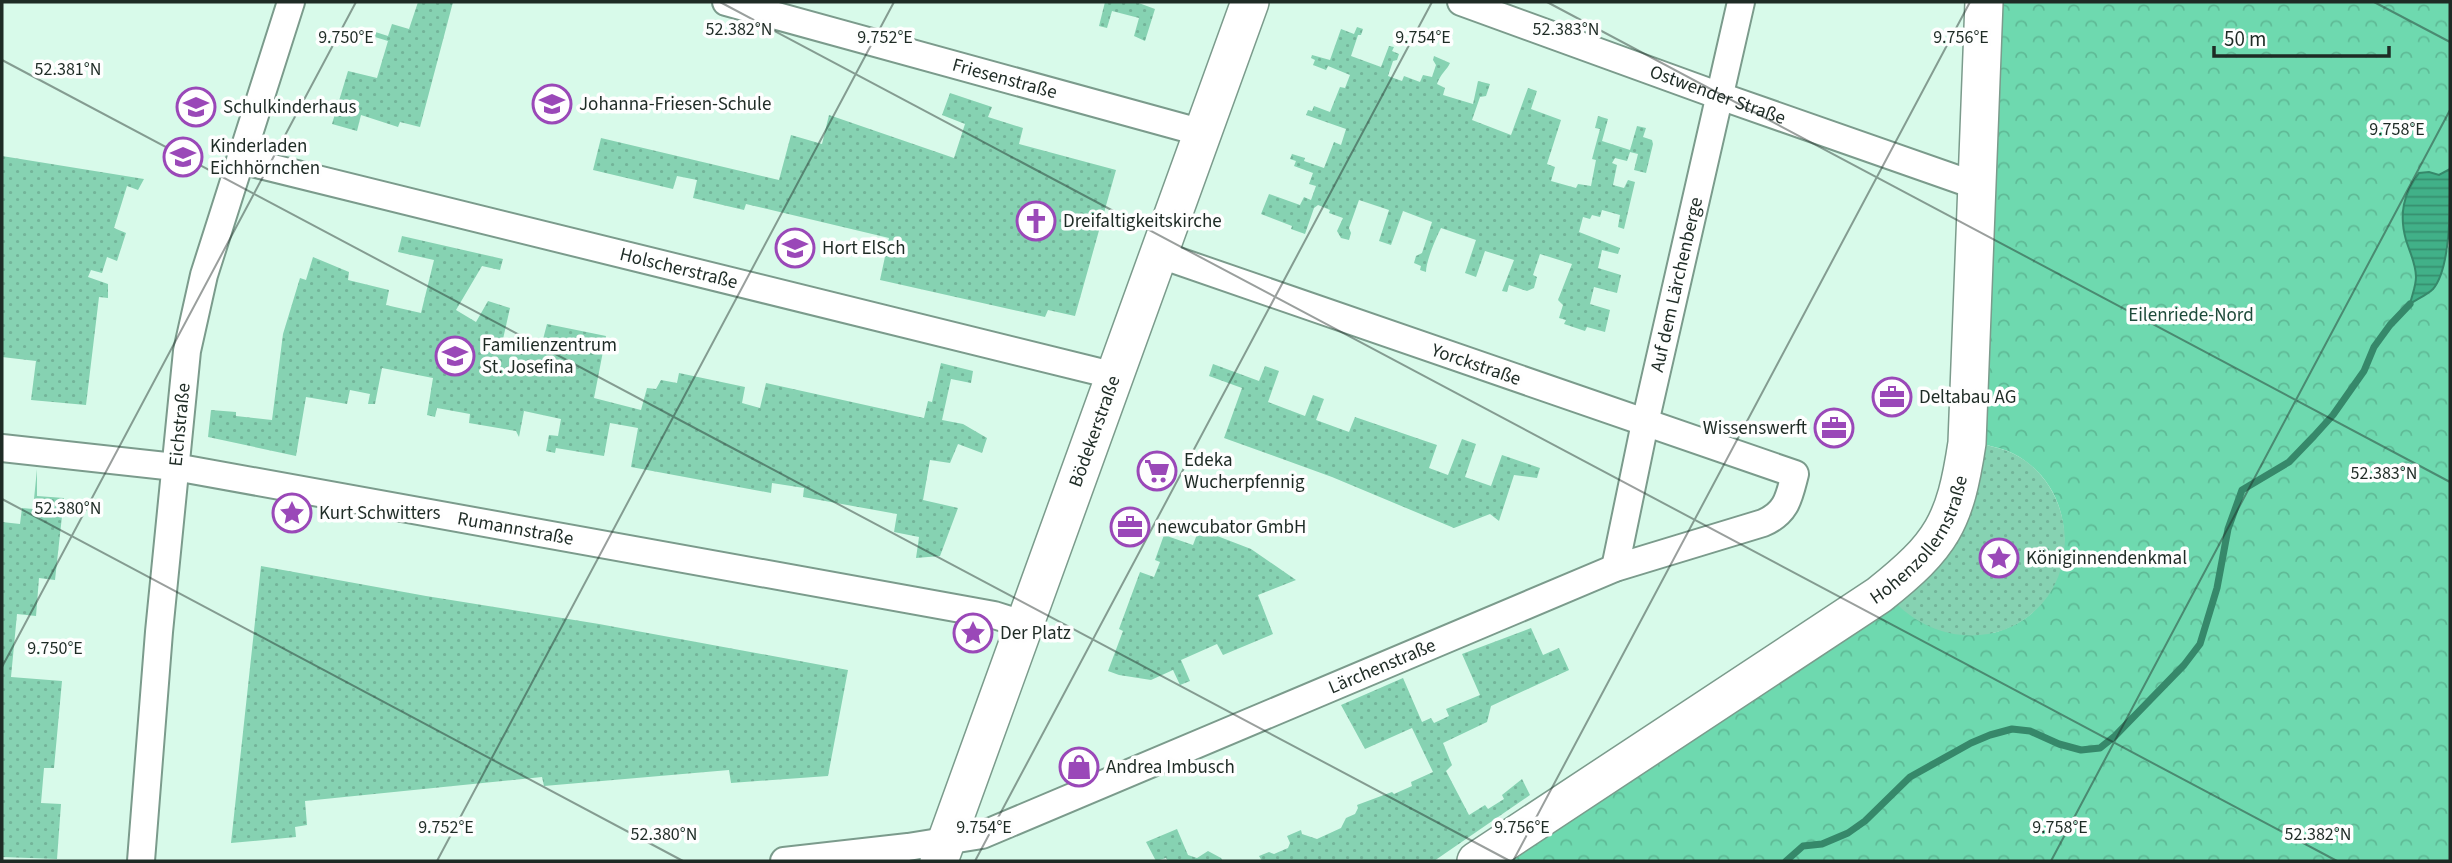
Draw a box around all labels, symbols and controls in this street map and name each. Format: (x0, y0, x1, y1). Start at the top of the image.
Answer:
scale bar (2214, 14, 2389, 58)
text: 52.382°N (706, 17, 772, 42)
text: 52.383°N (1533, 17, 1599, 42)
text: 50 m (2224, 24, 2266, 54)
text: 9.750°E (318, 25, 374, 50)
text: 9.752°E (857, 25, 913, 50)
text: 9.754°E (1395, 25, 1451, 50)
text: 9.756°E (1933, 25, 1989, 50)
street label: Friesenstraße (949, 51, 1060, 106)
text: 52.381°N (35, 57, 101, 82)
street label: Ostwender Straße (1646, 58, 1789, 131)
school or university icon: Johanna-Friesen-Schule (531, 83, 573, 125)
school or university icon: Schulkinderhaus (175, 86, 217, 128)
place label: Johanna-Friesen-Schule (579, 91, 771, 118)
place label: Schulkinderhaus (223, 94, 357, 121)
text: 9.758°E (2369, 117, 2425, 142)
place label: Kinderladen Eichhörnchen (210, 133, 320, 182)
school or university icon: Kinderladen Eichhörnchen (162, 136, 204, 178)
street label: Auf dem Lärchenberge (1644, 195, 1710, 375)
church icon: Dreifaltigkeitskirche (1015, 200, 1057, 242)
place label: Dreifaltigkeitskirche (1063, 208, 1222, 235)
school or university icon: Hort ElSch (774, 227, 816, 269)
place label: Hort ElSch (822, 235, 906, 262)
street label: Holscherstraße (617, 241, 741, 296)
park label: Eilenriede-Nord (2128, 302, 2254, 329)
place label: Familienzentrum St. Josefina (482, 332, 617, 381)
school or university icon: Familienzentrum St. Josefina (434, 335, 476, 377)
street label: Yorckstraße (1427, 337, 1524, 393)
street label: Bödekerstraße (1062, 372, 1127, 491)
office icon: Deltabau AG (1871, 376, 1913, 418)
street label: Eichstraße (162, 382, 197, 468)
place label: Deltabau AG (1919, 384, 2016, 411)
office icon: Wissenswerft (1813, 407, 1855, 449)
place label: Wissenswerft (1703, 415, 1808, 442)
place label: Edeka Wucherpfennig (1184, 447, 1305, 496)
supermarket icon: Edeka Wucherpfennig (1136, 450, 1178, 492)
text: 52.383°N (2351, 461, 2417, 486)
street label: Hohenzollernstraße (1864, 473, 1974, 611)
place icon: Kurt Schwitters (271, 492, 313, 534)
text: 52.380°N (35, 496, 101, 521)
place label: Kurt Schwitters (319, 500, 441, 527)
street label: Rumannstraße (455, 505, 576, 552)
office icon: newcubator GmbH (1109, 506, 1151, 548)
place label: newcubator GmbH (1157, 514, 1306, 541)
place icon: Königinnendenkmal (1978, 537, 2020, 579)
place label: Königinnendenkmal (2026, 545, 2187, 572)
place icon: Der Platz (952, 612, 994, 654)
place label: Der Platz (1000, 620, 1071, 647)
street label: Lärchenstraße (1324, 632, 1440, 701)
text: 9.750°E (27, 636, 83, 661)
shop icon: Andrea Imbusch (1058, 746, 1100, 788)
place label: Andrea Imbusch (1106, 754, 1235, 781)
text: 9.752°E (418, 815, 474, 840)
text: 9.754°E (956, 815, 1012, 840)
text: 9.756°E (1494, 815, 1550, 840)
text: 9.758°E (2032, 815, 2088, 840)
text: 52.380°N (631, 822, 697, 847)
text: 52.382°N (2285, 822, 2351, 847)

